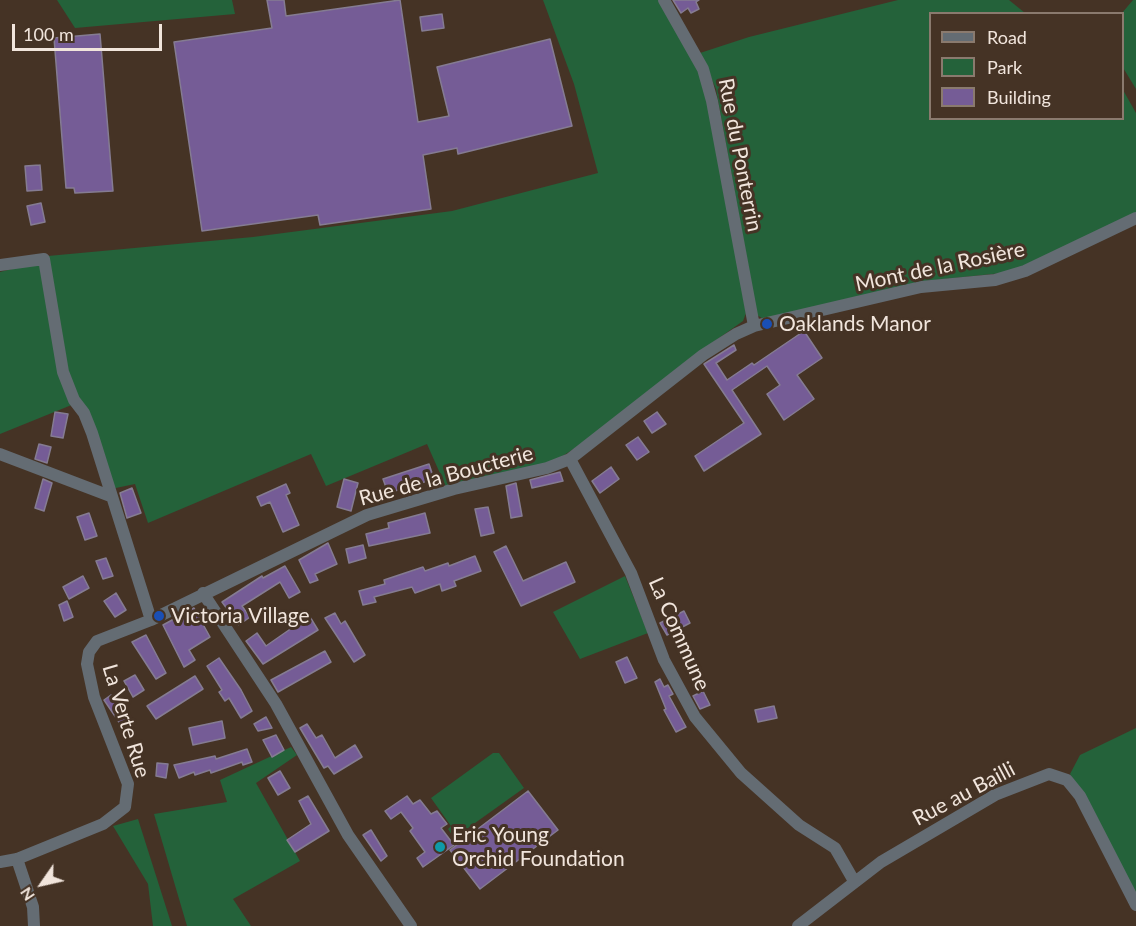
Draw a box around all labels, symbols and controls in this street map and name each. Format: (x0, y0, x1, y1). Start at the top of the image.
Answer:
scale bar (15, 12, 165, 50)
legend (929, 12, 1124, 120)
text: 100 m (23, 23, 74, 45)
text: Road (987, 26, 1027, 48)
text: Park (987, 56, 1022, 78)
street label: Rue du Ponterrin (713, 76, 767, 234)
text: Building (987, 86, 1051, 108)
street label: Mont de la Rosière (853, 237, 1027, 297)
place label: Oaklands Manor (779, 311, 931, 337)
marker: Oaklands Manor (760, 317, 774, 331)
street label: Rue de la Boucterie (356, 441, 536, 511)
street label: La Commune (643, 573, 715, 695)
place label: Victoria Village (171, 603, 310, 629)
marker: Victoria Village (152, 609, 166, 623)
street label: La Verte Rue (97, 661, 155, 781)
street label: Rue au Bailli (909, 757, 1019, 831)
place label: Eric Young Orchid Foundation (452, 822, 625, 872)
marker: Eric Young Orchid Foundation (433, 840, 447, 854)
north arrow (12, 854, 72, 914)
text: N (15, 884, 38, 905)

